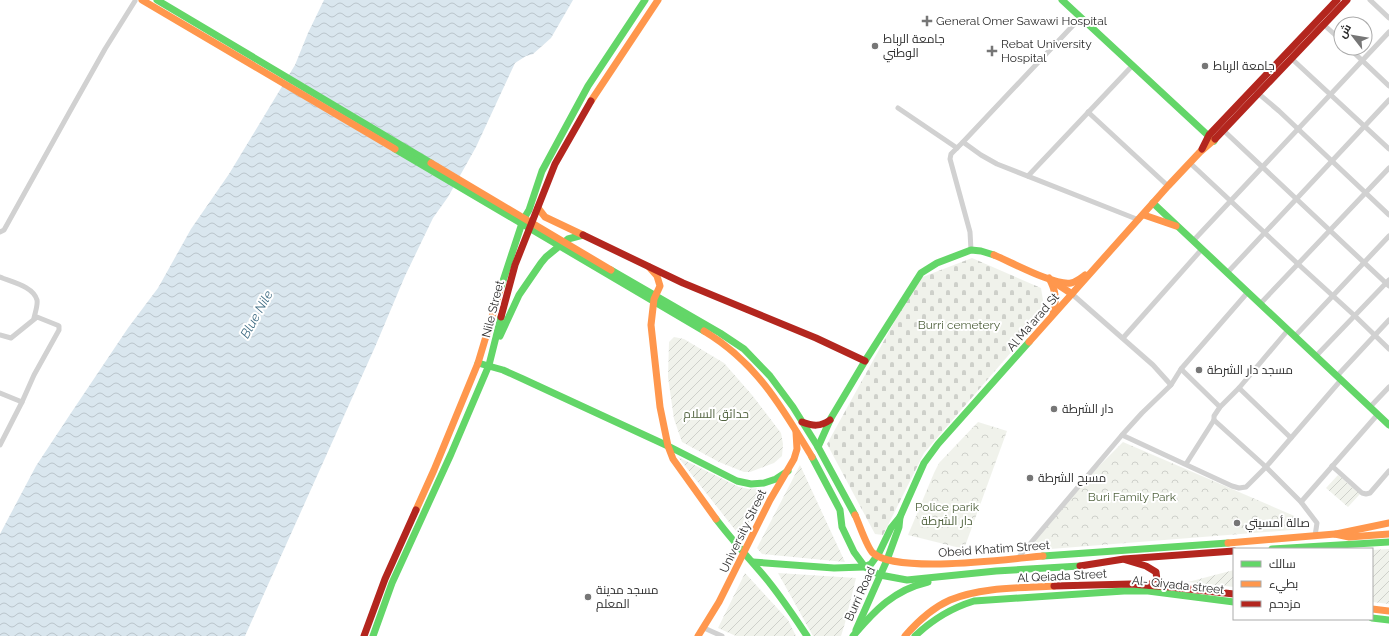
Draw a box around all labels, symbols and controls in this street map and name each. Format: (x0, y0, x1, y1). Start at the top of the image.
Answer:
place label: General Omer Sawawi Hospital (936, 14, 1108, 28)
marker: General Omer Sawawi Hospital (921, 15, 933, 27)
north arrow (1333, 16, 1373, 56)
text: ش (1336, 22, 1354, 41)
place label: جامعة الرباط الوطني (883, 32, 945, 63)
place label: Rebat University Hospital (1001, 37, 1092, 65)
marker: جامعة الرباط الوطني (870, 41, 880, 51)
marker: Rebat University Hospital (986, 45, 998, 57)
place label: جامعة الرباط (1213, 59, 1275, 73)
marker: جامعة الرباط (1200, 61, 1210, 71)
street label: Nile Street (479, 279, 507, 339)
water label: Blue Nile (237, 288, 276, 341)
street label: Al Ma'arad St (1004, 290, 1062, 354)
park label: Burri cemetery (918, 318, 1001, 332)
place label: مسجد دار الشرطة (1207, 363, 1293, 377)
marker: مسجد دار الشرطة (1194, 365, 1204, 375)
place label: دار الشرطة (1062, 402, 1114, 416)
marker: دار الشرطة (1049, 404, 1059, 414)
park label: حدائق السلام (683, 407, 749, 422)
place label: مسبح الشرطة (1038, 471, 1106, 486)
marker: مسبح الشرطة (1025, 473, 1035, 483)
street label: University Street (717, 487, 769, 575)
park label: Buri Family Park (1088, 490, 1177, 504)
park label: Police parik دار الشرطة (915, 500, 980, 528)
place label: صالة أمسيتي (1245, 515, 1310, 533)
marker: صالة أمسيتي (1232, 518, 1242, 528)
street label: Obeid Khatim Street (938, 538, 1050, 560)
legend (1233, 548, 1373, 620)
text: سالك (1269, 557, 1296, 571)
street label: Burri Road (842, 565, 878, 623)
street label: Al Qeiada Street (1017, 567, 1107, 585)
street label: Al- Qiyada street (1131, 573, 1225, 597)
text: بطيء (1269, 577, 1298, 594)
place label: مسجد مدينة المعلم (596, 583, 659, 612)
marker: مسجد مدينة المعلم (583, 592, 593, 602)
text: مزدحم (1269, 597, 1301, 612)

